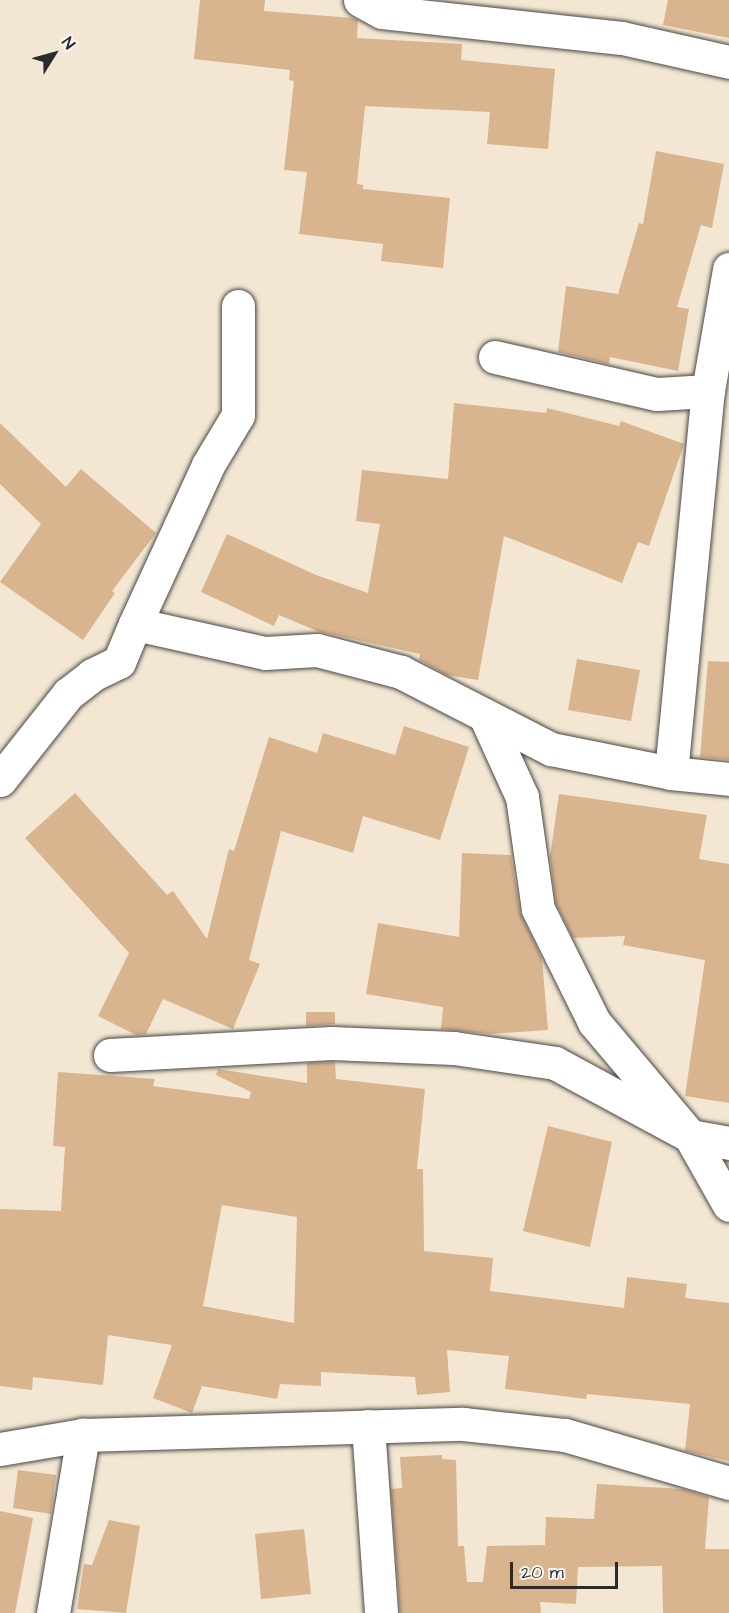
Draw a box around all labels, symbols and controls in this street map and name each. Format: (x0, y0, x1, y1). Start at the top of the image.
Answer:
north arrow (24, 24, 84, 84)
text: N (57, 33, 80, 54)
scale bar (513, 1550, 621, 1588)
text: 20 m (521, 1560, 564, 1585)

